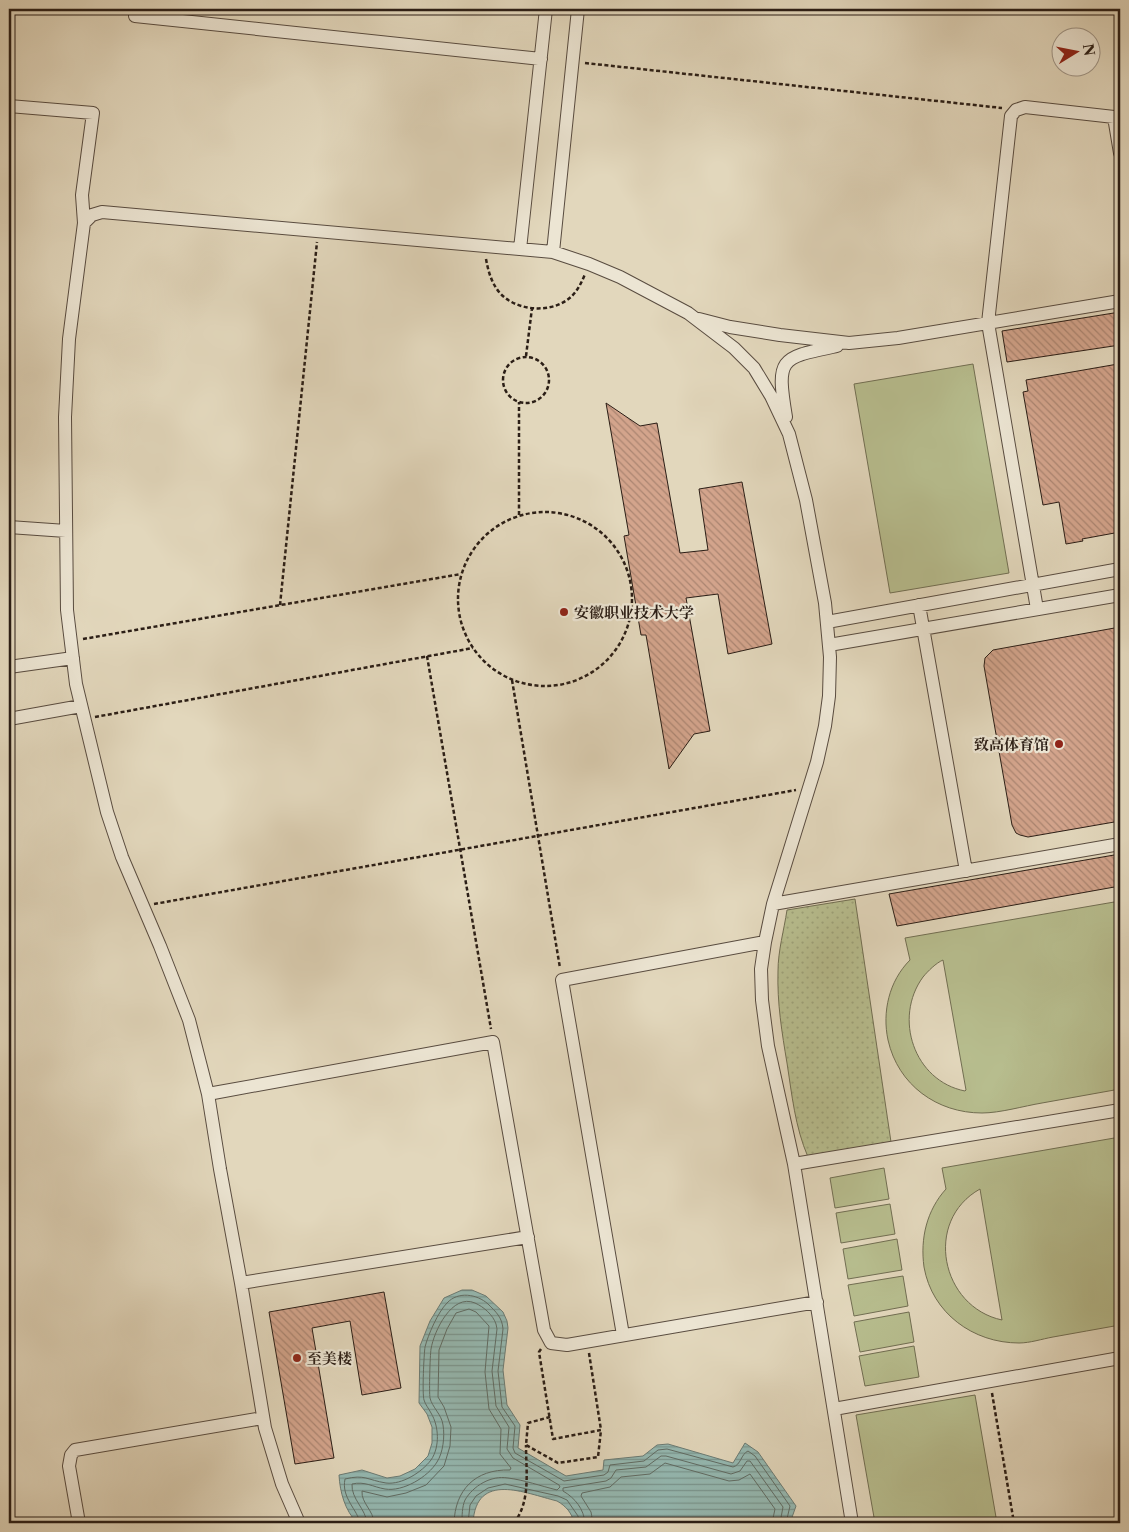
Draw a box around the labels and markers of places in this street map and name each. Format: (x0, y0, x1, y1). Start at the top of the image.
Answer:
place label: 安徽职业技术大学 (574, 603, 694, 622)
marker: 安徽职业技术大学 (558, 606, 570, 618)
place label: 致高体育馆 (974, 735, 1049, 754)
marker: 致高体育馆 (1053, 738, 1065, 750)
place label: 至美楼 (307, 1349, 352, 1368)
marker: 至美楼 (291, 1352, 303, 1364)

